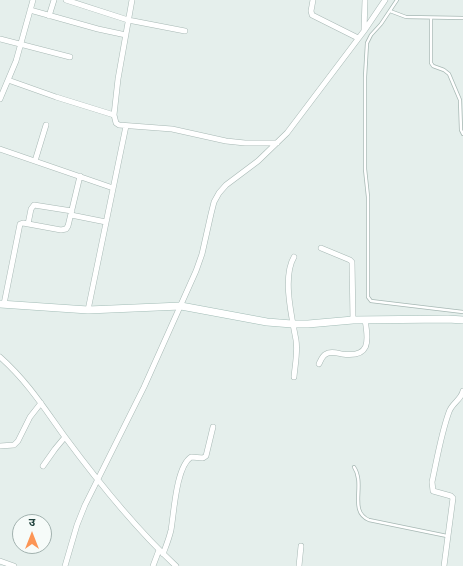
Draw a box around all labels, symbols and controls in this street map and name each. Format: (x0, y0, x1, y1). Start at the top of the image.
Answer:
north arrow (12, 514, 52, 554)
text: उ (29, 516, 35, 529)

